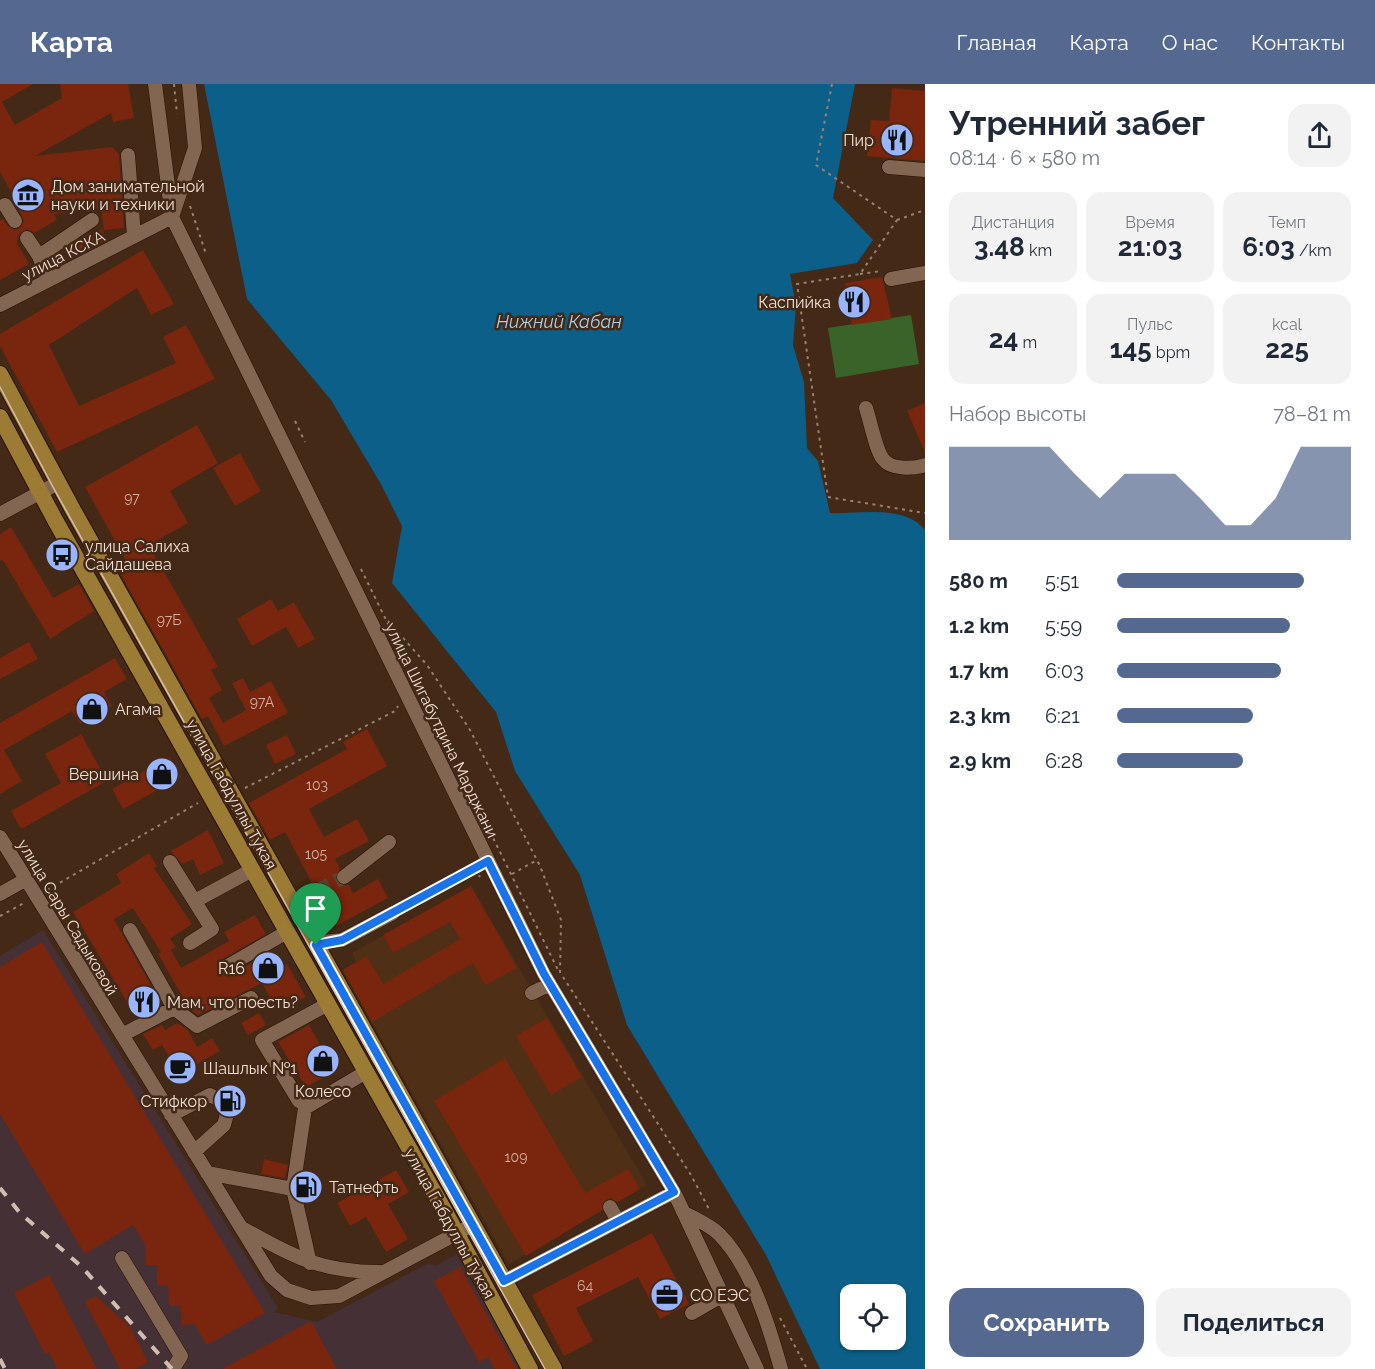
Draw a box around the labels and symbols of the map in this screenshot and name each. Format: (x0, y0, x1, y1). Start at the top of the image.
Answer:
restaurant icon: Пир (879, 122, 915, 158)
place label: Пир (843, 131, 874, 150)
museum icon: Дом занимательной науки и техники (10, 177, 46, 213)
place label: Дом занимательной науки и техники (51, 177, 205, 214)
street label: улица КСКА (18, 226, 108, 285)
restaurant icon: Каспийка (836, 284, 872, 320)
place label: Каспийка (758, 293, 831, 312)
water label: Нижний Кабан (496, 311, 622, 332)
house number: 97 (124, 490, 140, 506)
bus stop icon: улица Салиха Сайдашева (44, 537, 80, 573)
place label: улица Салиха Сайдашева (85, 537, 189, 574)
house number: 97Б (157, 612, 181, 628)
street label: улица Шигабутдина Марджани (381, 620, 502, 841)
shop icon: Агама (74, 691, 110, 727)
house number: 97А (250, 694, 275, 710)
place label: Агама (115, 700, 161, 719)
street label: улица Габдуллы Тукая (182, 716, 281, 873)
shop icon: Вершина (144, 756, 180, 792)
place label: Вершина (69, 765, 139, 784)
house number: 103 (306, 777, 328, 793)
street label: улица Сары Садыковой (13, 836, 122, 999)
house number: 105 (305, 846, 327, 862)
pin (290, 883, 341, 945)
shop icon: R16 (250, 950, 286, 986)
place label: R16 (218, 959, 245, 978)
restaurant icon: Мам, что поесть? (126, 984, 162, 1020)
place label: Мам, что поесть? (167, 993, 298, 1012)
shop icon: Колесо (305, 1043, 341, 1079)
cafe icon: Шашлык №1 (162, 1050, 198, 1086)
place label: Шашлык №1 (203, 1059, 297, 1078)
place label: Колесо (295, 1082, 351, 1101)
fuel station icon: Стифкор (212, 1083, 248, 1119)
place label: Стифкор (140, 1092, 207, 1111)
street label: улица Габдуллы Тукая (400, 1145, 499, 1302)
house number: 109 (505, 1149, 527, 1165)
fuel station icon: Татнефть (288, 1169, 324, 1205)
place label: Татнефть (329, 1178, 399, 1197)
office icon: СО ЕЭС (649, 1277, 685, 1313)
house number: 64 (577, 1278, 593, 1294)
place label: СО ЕЭС (690, 1286, 749, 1305)

